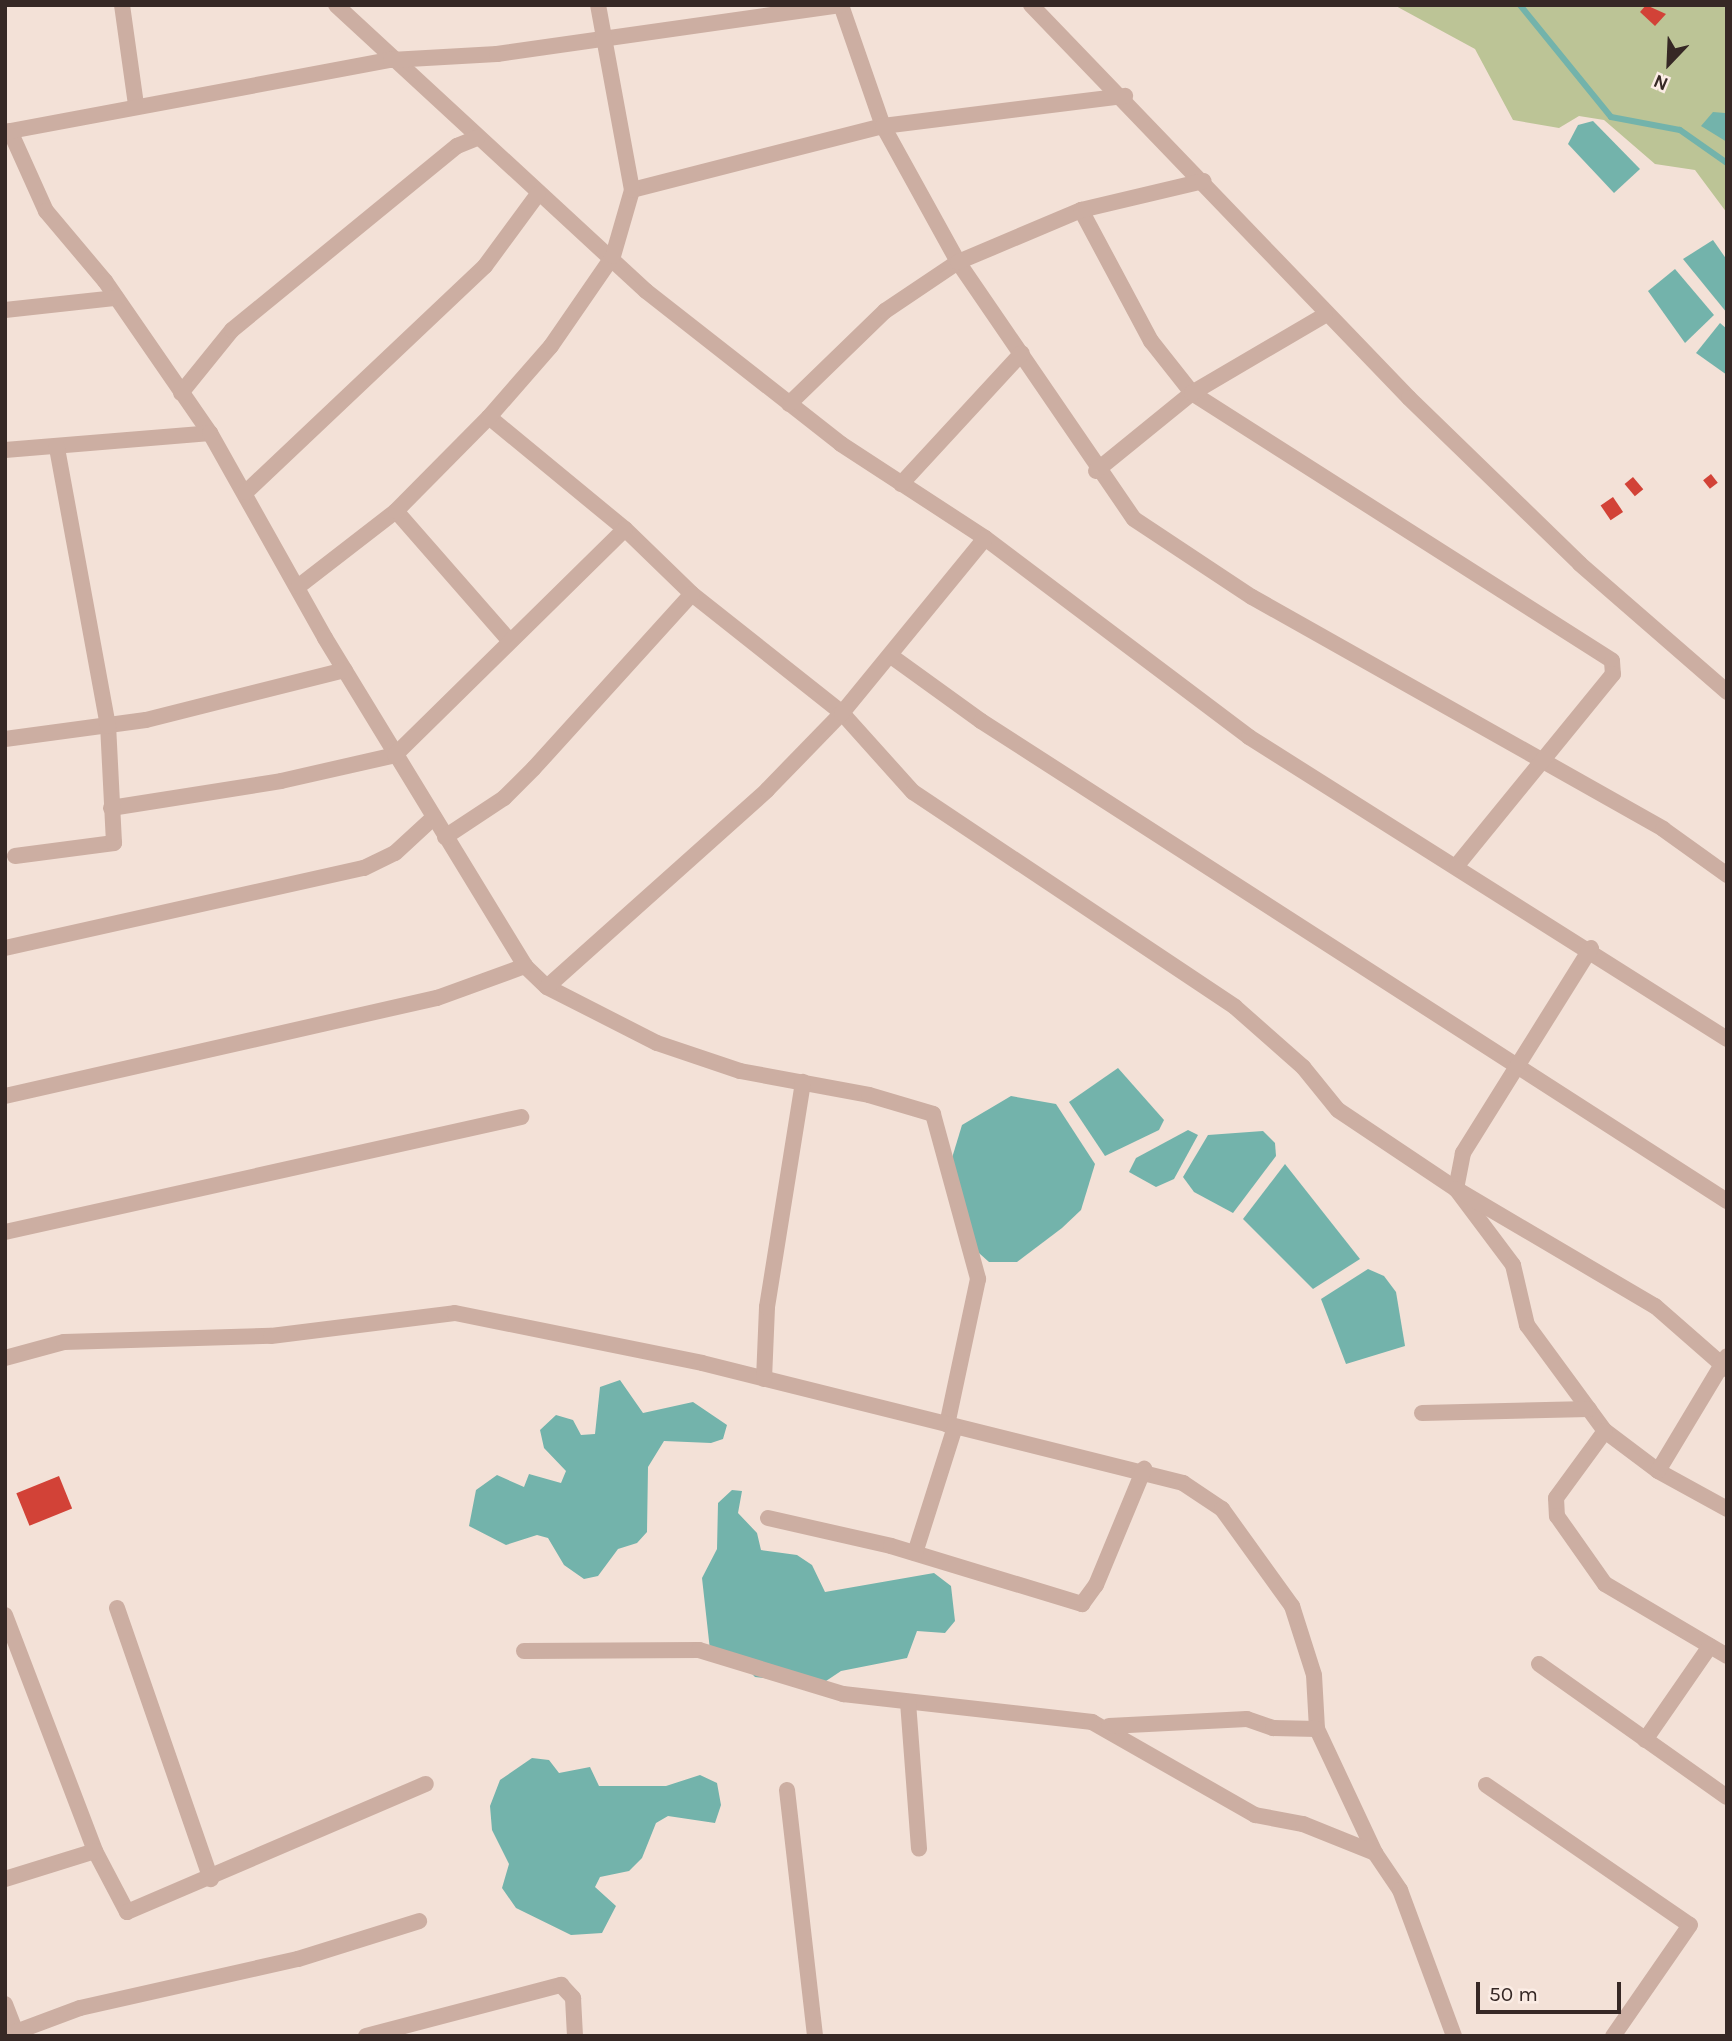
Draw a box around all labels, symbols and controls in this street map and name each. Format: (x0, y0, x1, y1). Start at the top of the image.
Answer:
north arrow (1634, 28, 1704, 98)
text: N (1650, 70, 1671, 95)
scale bar (1480, 1968, 1625, 2012)
text: 50 m (1489, 1982, 1538, 2006)

